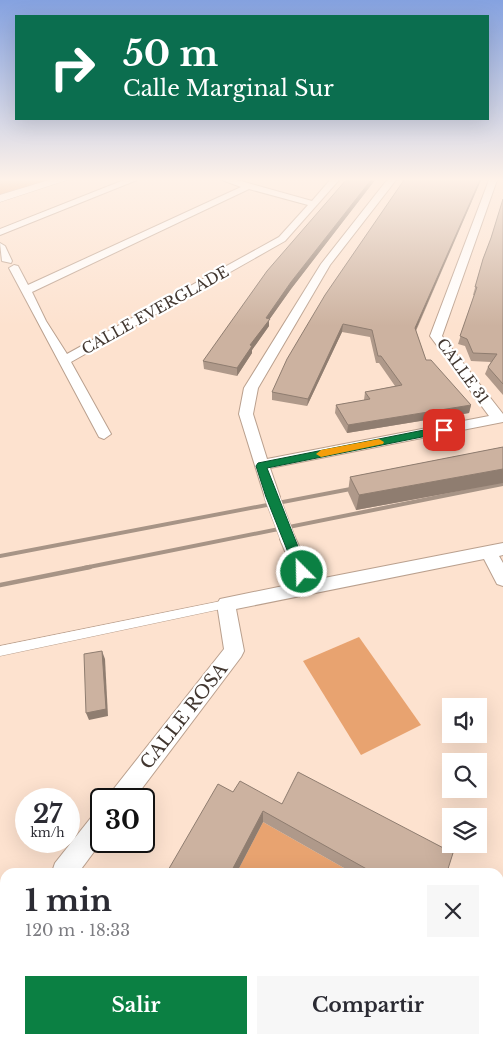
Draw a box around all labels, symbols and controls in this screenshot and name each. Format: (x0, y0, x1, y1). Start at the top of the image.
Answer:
text: 50 m (123, 32, 218, 75)
icon: right (40, 35, 105, 100)
text: Calle Marginal Sur (123, 75, 334, 102)
street label: CALLE EVERGLADE (78, 262, 232, 358)
street label: CALLE 31 (433, 334, 493, 408)
pin (423, 409, 465, 451)
icon: arrive (430, 416, 458, 444)
position arrow (275, 545, 327, 597)
street label: CALLE ROSA (136, 658, 233, 774)
map controls (442, 698, 487, 853)
button: sound (442, 698, 487, 743)
button: search (442, 753, 487, 798)
speed limit sign: 30 (90, 788, 155, 853)
text: 27 (33, 799, 62, 830)
button: layers (442, 808, 487, 853)
text: km/h (30, 825, 65, 840)
text: 1 min (25, 882, 112, 919)
button: close (427, 885, 479, 937)
text: 120 m · 18:33 (25, 920, 130, 940)
button: Salir (25, 976, 247, 1034)
button: Compartir (257, 976, 479, 1034)

